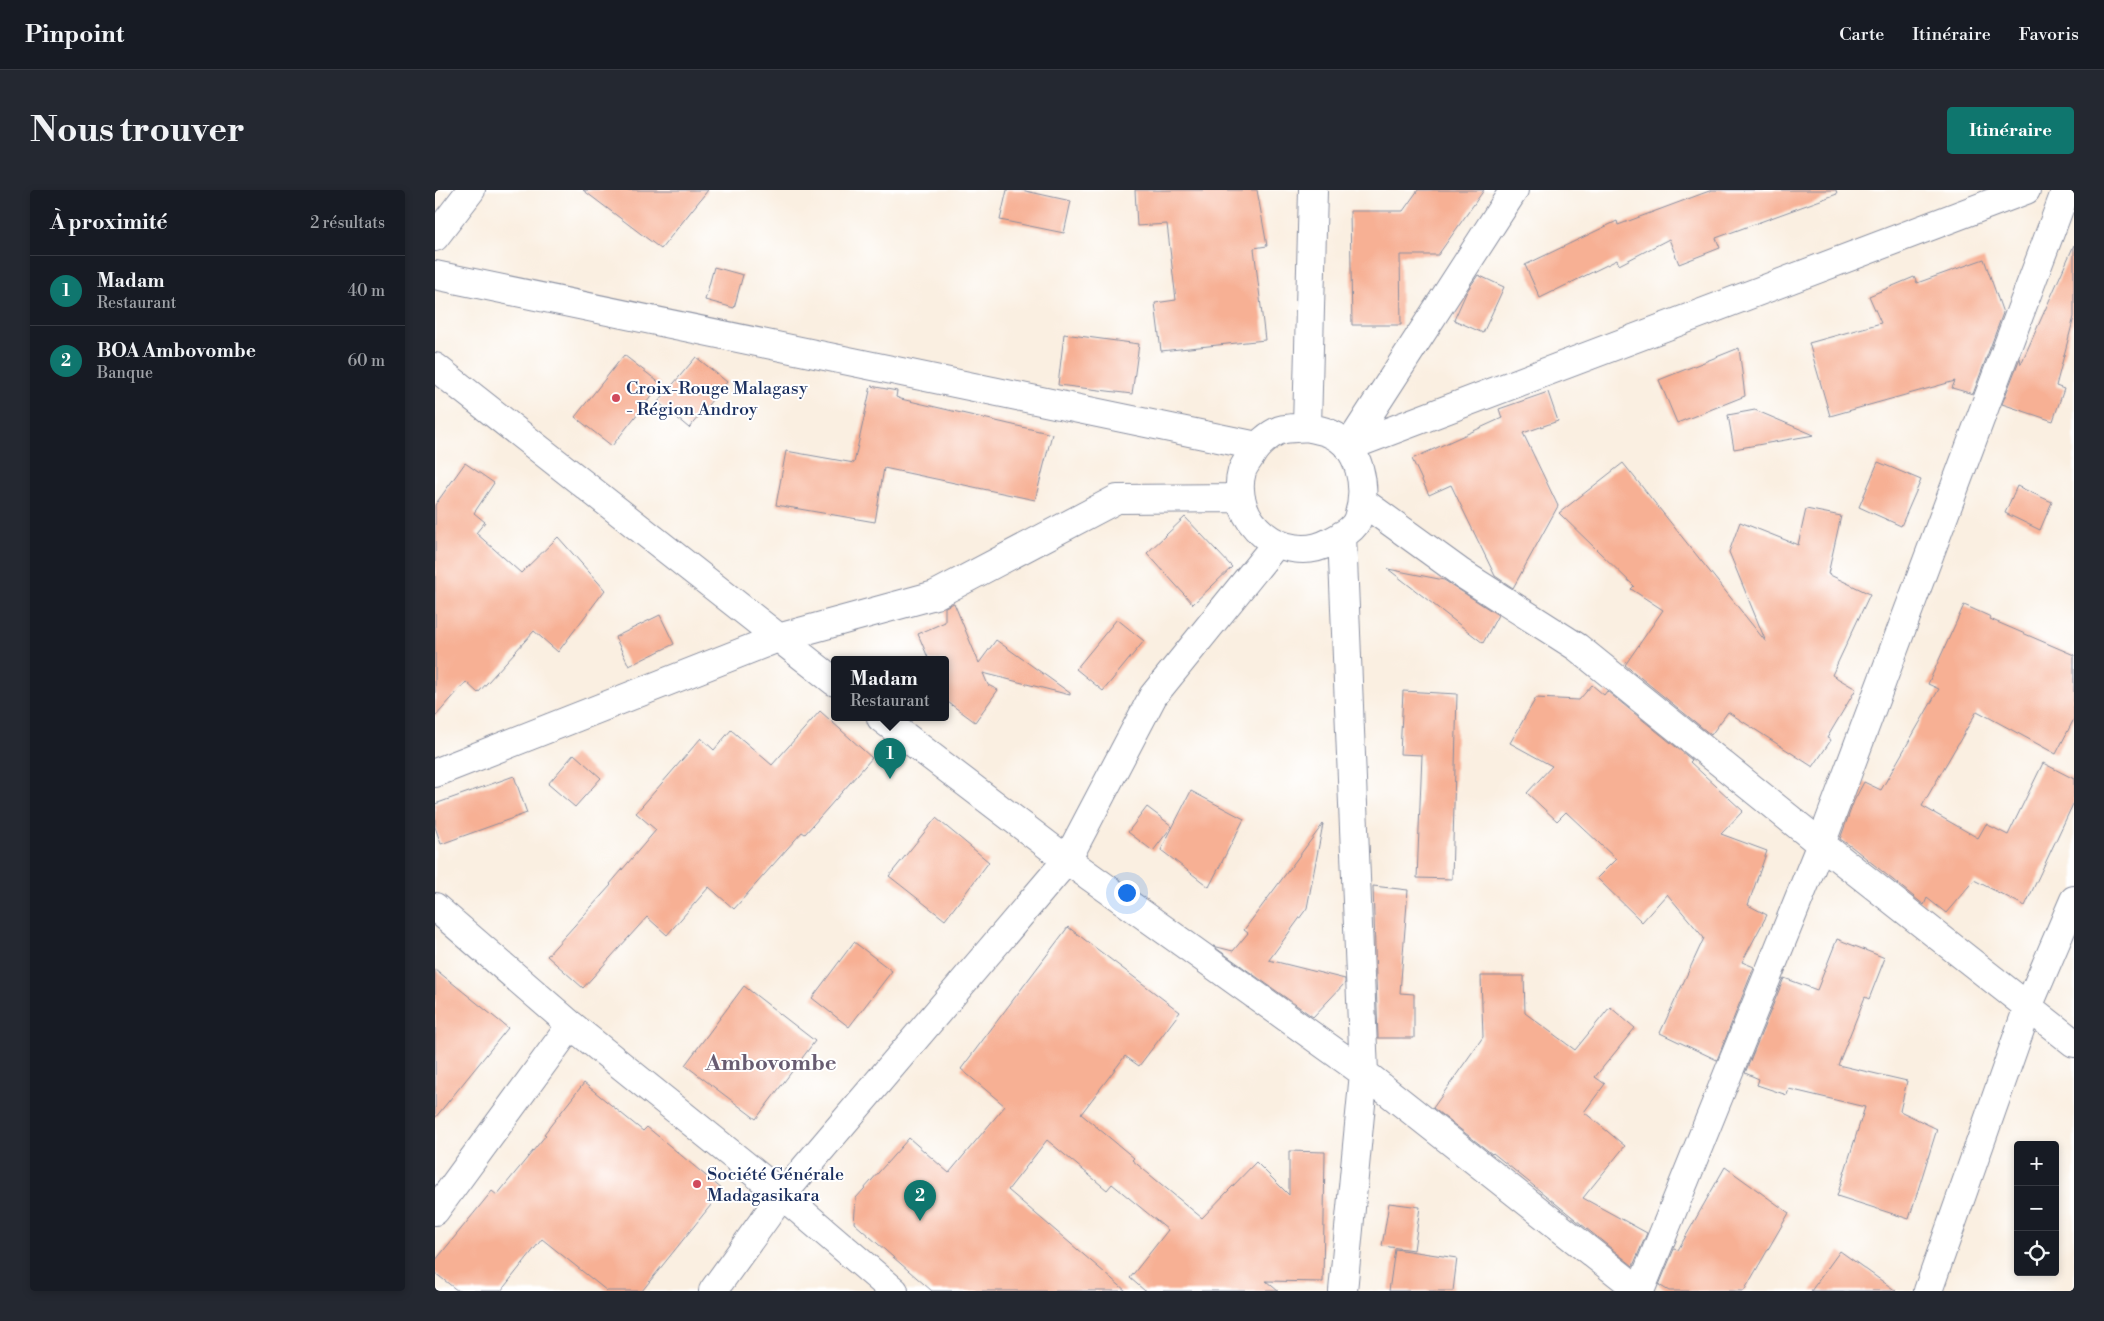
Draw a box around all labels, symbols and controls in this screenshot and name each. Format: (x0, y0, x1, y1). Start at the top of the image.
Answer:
text: Pinpoint (25, 20, 124, 50)
text: Carte (1839, 23, 1884, 46)
text: Itinéraire (1912, 23, 1991, 46)
text: Favoris (2019, 23, 2079, 46)
button: Itinéraire (1947, 107, 2074, 154)
text: Nous trouver (30, 109, 245, 152)
text: À proximité (50, 210, 167, 236)
text: 2 résultats (310, 213, 385, 233)
text: Madam (97, 269, 164, 293)
text: 1 (62, 281, 70, 301)
text: 40 m (348, 281, 385, 301)
text: Restaurant (97, 293, 176, 313)
text: BOA Ambovombe (97, 339, 256, 363)
text: 2 (61, 351, 71, 371)
text: 60 m (347, 351, 385, 371)
text: Banque (97, 363, 153, 383)
place label: Croix-Rouge Malagasy - Région Androy (626, 377, 808, 421)
marker: Croix-Rouge Malagasy - Région Androy (610, 392, 622, 404)
popup (831, 656, 949, 721)
text: Madam (850, 667, 918, 691)
text: Restaurant (850, 691, 930, 711)
pin: 1 (874, 738, 906, 779)
your location (1114, 880, 1140, 906)
district label: Ambovombe (704, 1050, 837, 1077)
map controls (2014, 1141, 2059, 1276)
button: + (2014, 1141, 2059, 1186)
place label: Société Générale Madagasikara (707, 1163, 844, 1207)
marker: Société Générale Madagasikara (691, 1178, 703, 1190)
pin: 2 (904, 1180, 936, 1221)
button: − (2014, 1186, 2059, 1231)
button: locate (2014, 1231, 2059, 1276)

